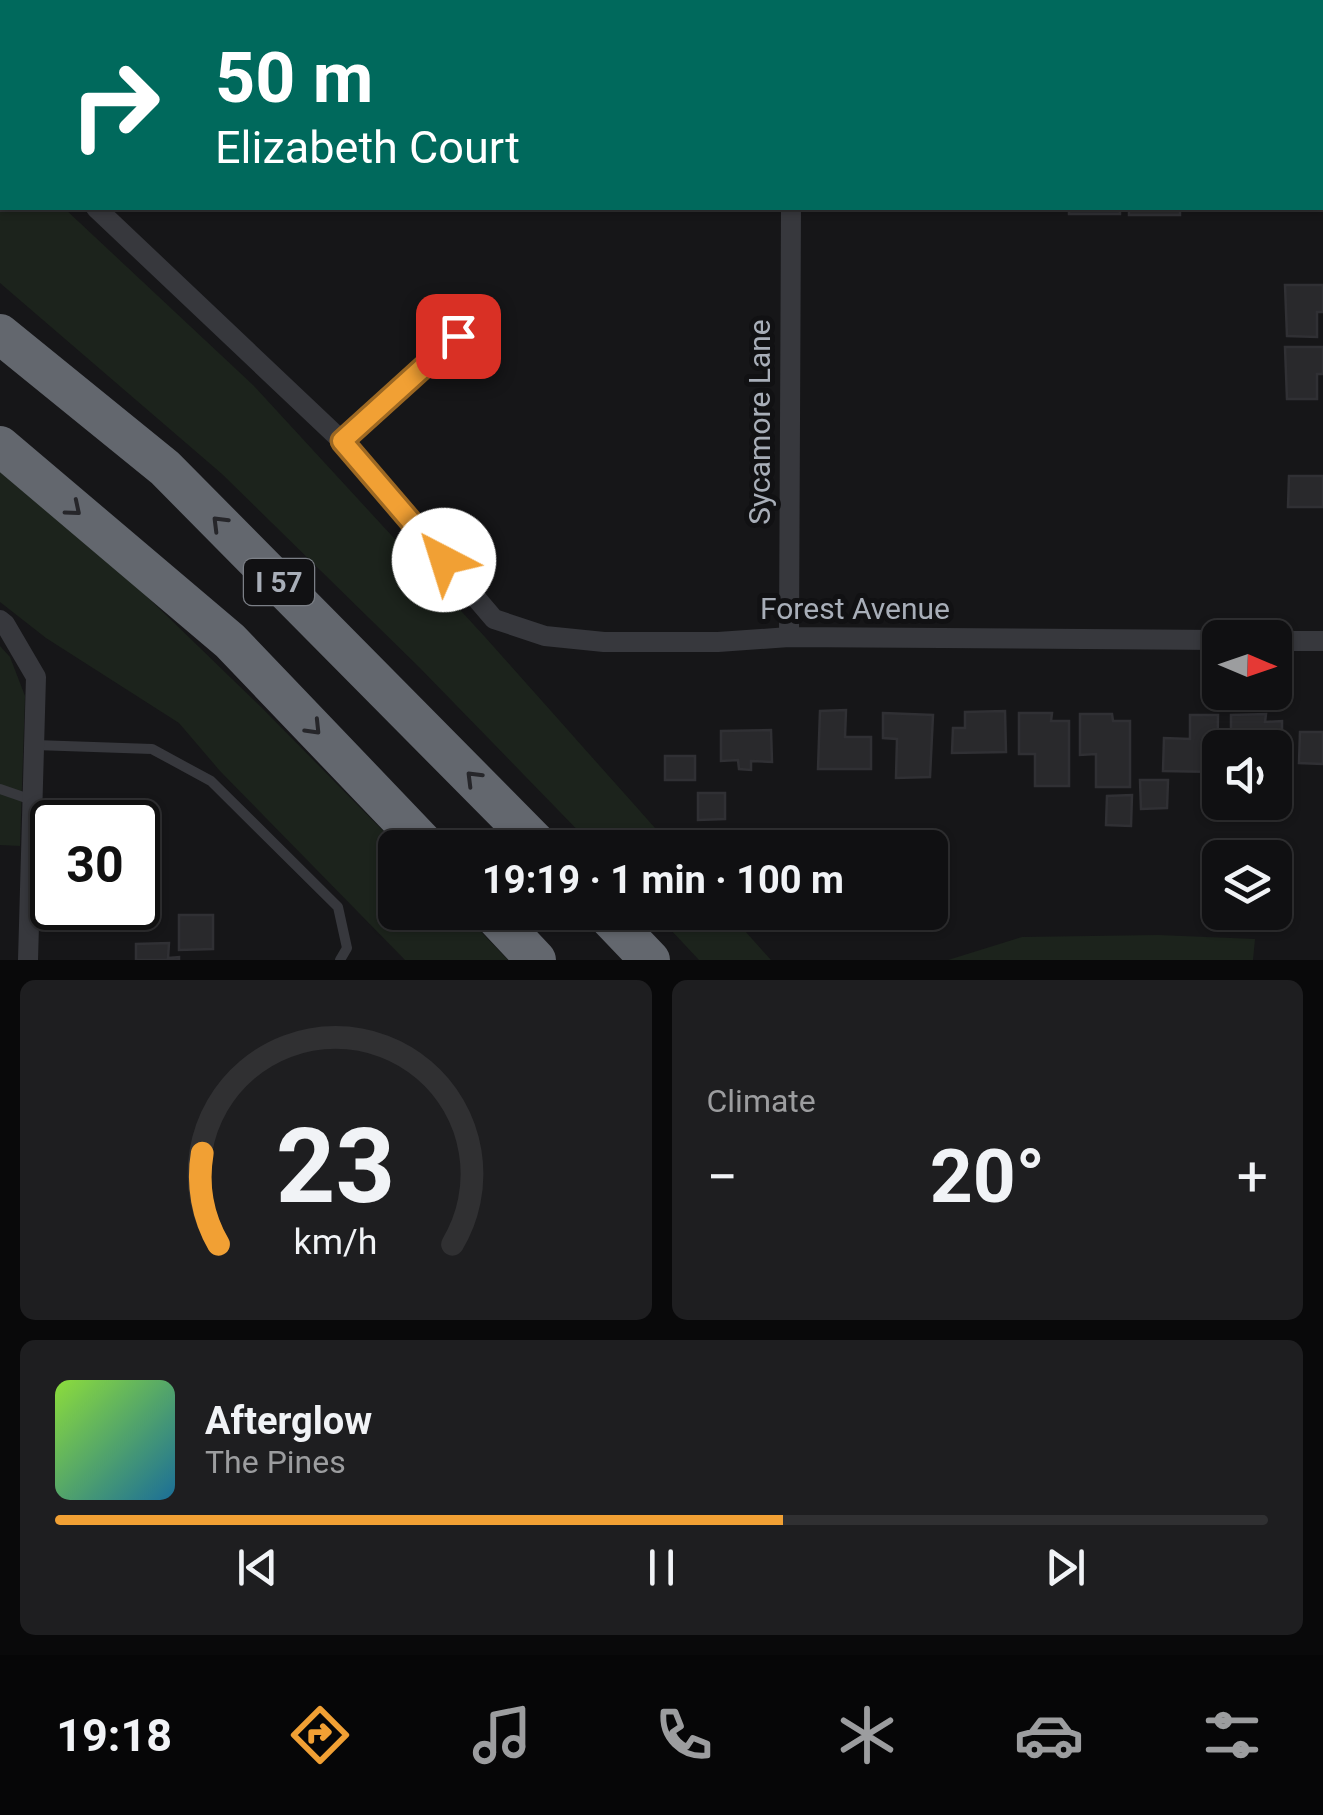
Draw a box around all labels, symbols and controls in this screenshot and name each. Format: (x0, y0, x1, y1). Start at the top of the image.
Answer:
text: 50 m (215, 37, 373, 119)
icon: right (50, 40, 180, 170)
text: Elizabeth Court (215, 121, 520, 174)
pin (416, 294, 501, 379)
icon: arrive (431, 309, 486, 364)
street label: Sycamore Lane (742, 319, 777, 525)
one-way arrow (63, 497, 81, 515)
position arrow (392, 508, 496, 612)
one-way arrow (213, 516, 231, 534)
road number: I 57 (244, 559, 314, 605)
street label: Forest Avenue (760, 591, 950, 626)
north arrow (1202, 620, 1292, 710)
map controls (1202, 620, 1292, 930)
one-way arrow (302, 717, 320, 735)
button: sound (1202, 730, 1292, 820)
one-way arrow (467, 772, 485, 790)
speed limit sign: 30 (30, 800, 160, 930)
button: layers (1202, 840, 1292, 930)
text: 19:19 · 1 min · 100 m (482, 858, 844, 902)
text: Climate (707, 1082, 816, 1120)
text: 23 (276, 1106, 395, 1227)
text: 20° (930, 1132, 1045, 1220)
text: − (707, 1145, 738, 1209)
text: + (1237, 1145, 1268, 1209)
text: km/h (294, 1221, 378, 1263)
text: Afterglow (205, 1399, 372, 1443)
text: The Pines (205, 1443, 346, 1481)
icon: previous (230, 1540, 285, 1595)
icon: pause (634, 1540, 689, 1595)
icon: next (1038, 1540, 1093, 1595)
icon: directions (285, 1700, 355, 1770)
icon: music (467, 1700, 537, 1770)
icon: phone (649, 1700, 719, 1770)
icon: climate (832, 1700, 902, 1770)
icon: car (1014, 1700, 1084, 1770)
icon: filters (1197, 1700, 1267, 1770)
text: 19:18 (56, 1709, 172, 1762)

